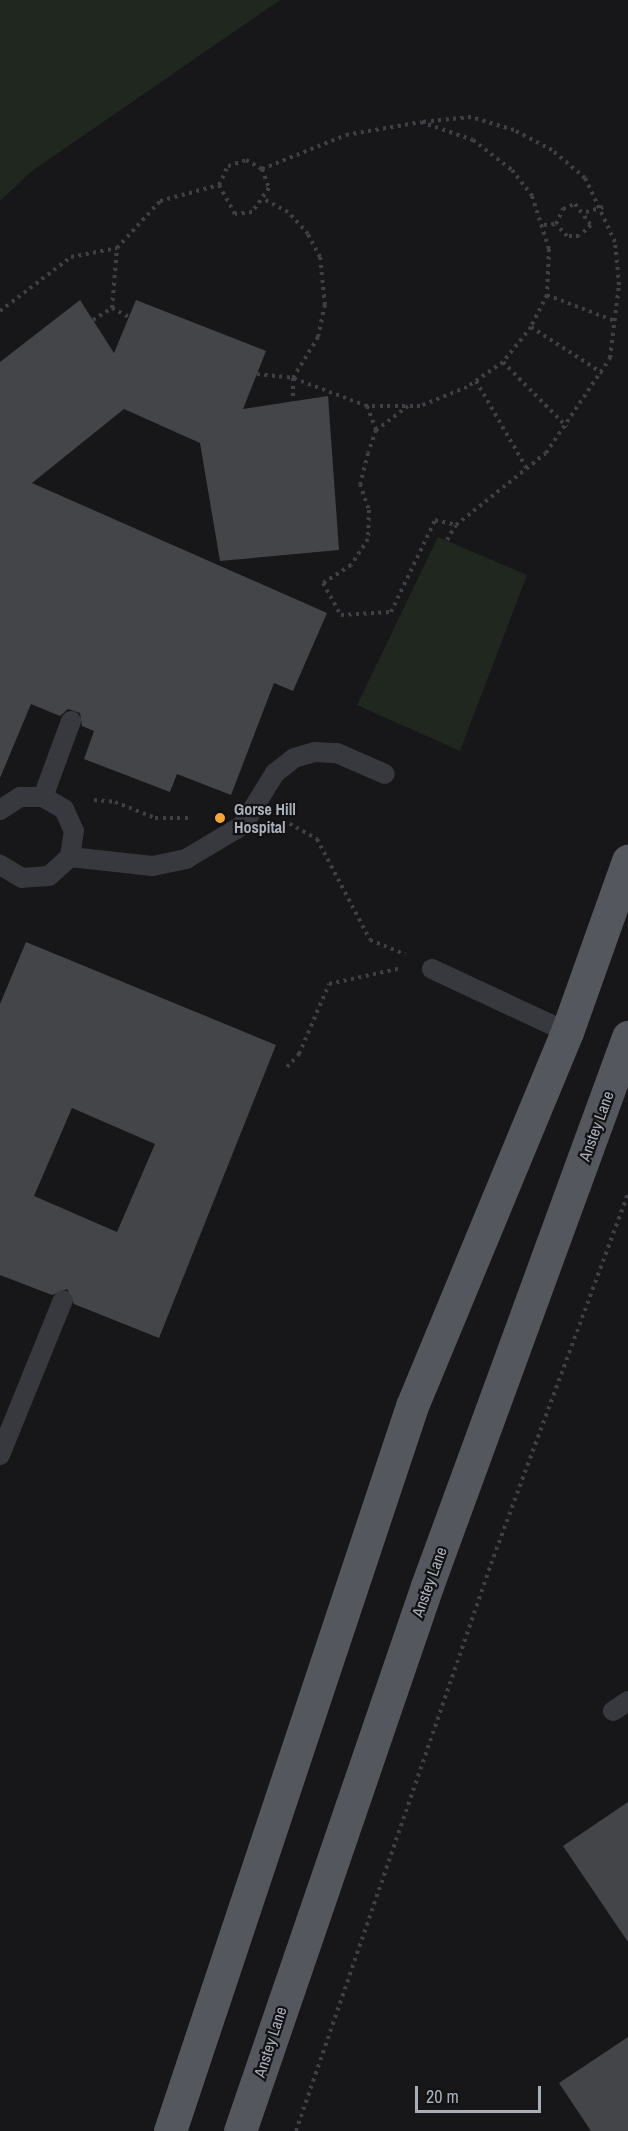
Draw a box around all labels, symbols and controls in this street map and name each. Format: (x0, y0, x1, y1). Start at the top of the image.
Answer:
place label: Gorse Hill Hospital (234, 799, 296, 837)
marker: Gorse Hill Hospital (211, 809, 229, 827)
street label: Anstey Lane (575, 1088, 617, 1164)
street label: Anstey Lane (408, 1544, 450, 1620)
street label: Anstey Lane (250, 2004, 290, 2080)
scale bar (418, 2074, 544, 2112)
text: 20 m (426, 2084, 459, 2109)

